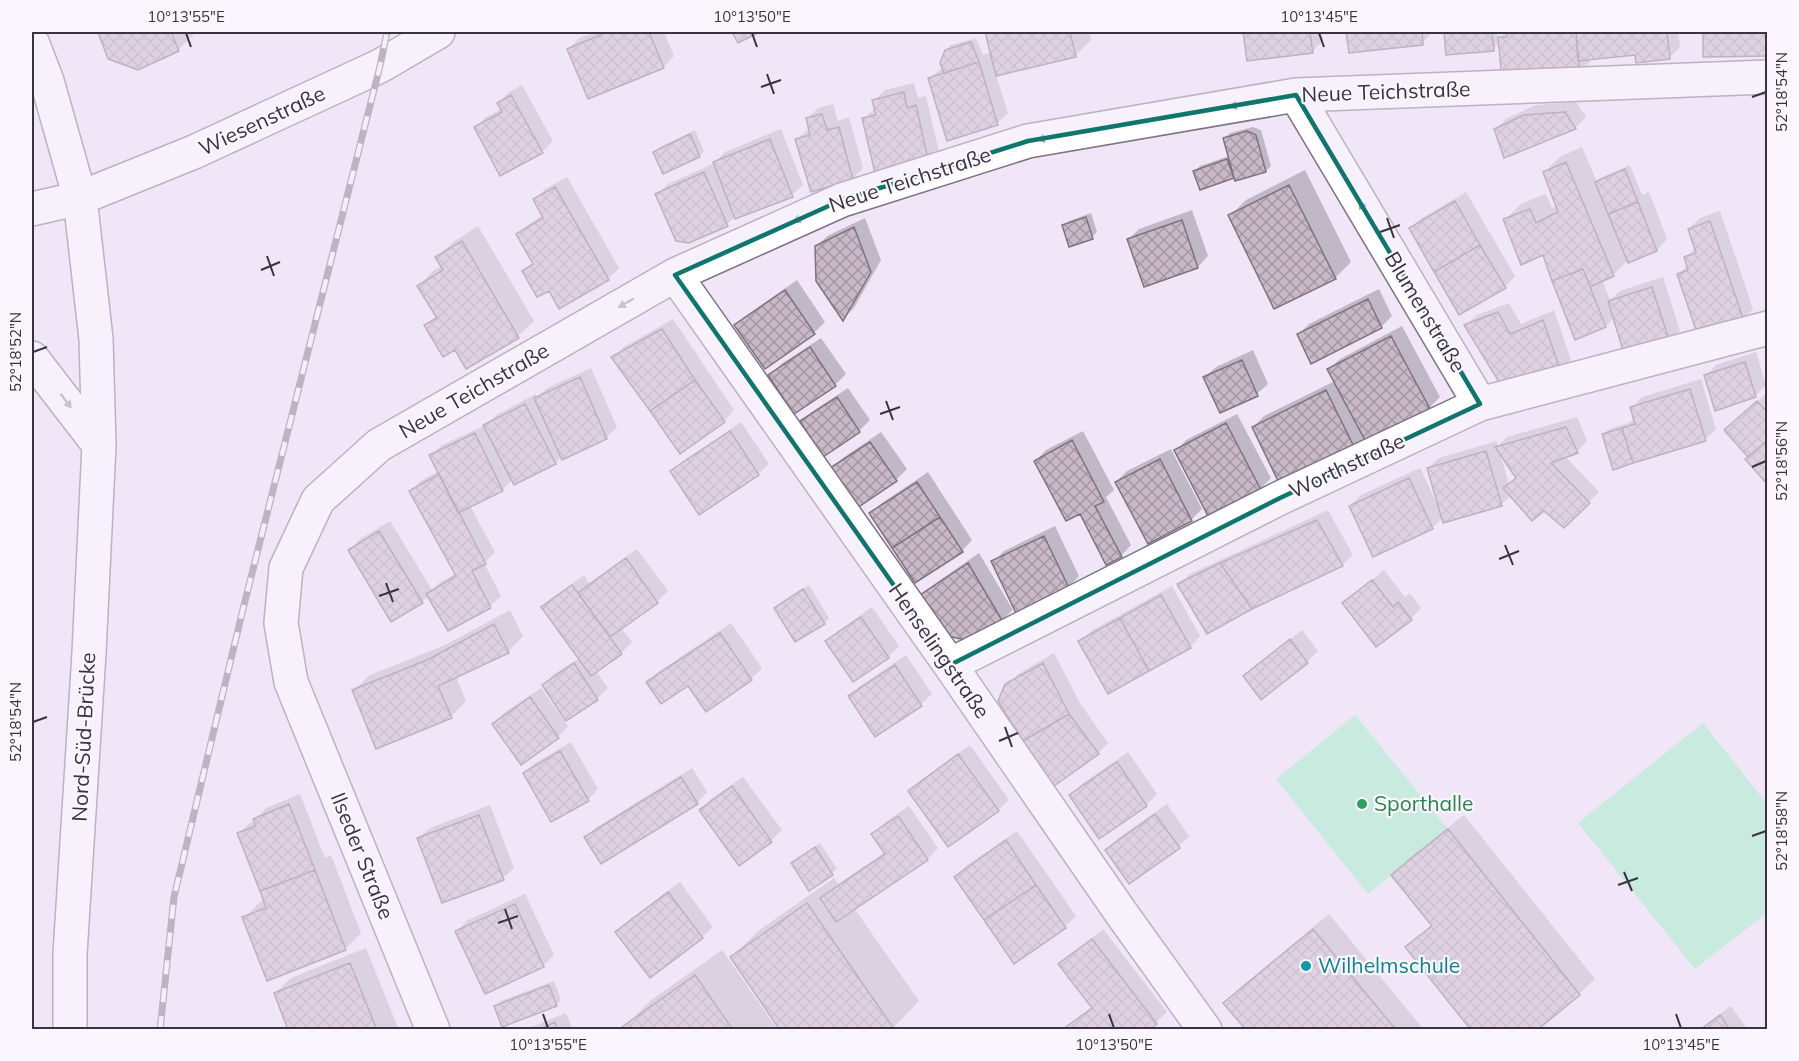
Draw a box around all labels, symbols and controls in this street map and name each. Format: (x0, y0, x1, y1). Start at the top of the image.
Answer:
text: 10°13'55"E (147, 7, 225, 26)
text: 10°13'50"E (713, 7, 791, 26)
text: 10°13'45"E (1280, 7, 1358, 26)
text: 52°18'54"N (1772, 52, 1791, 132)
street label: Neue Teichstraße (1301, 75, 1471, 107)
street label: Wiesenstraße (194, 79, 329, 161)
one-way arrow (1229, 101, 1248, 110)
one-way arrow (1036, 134, 1055, 143)
street label: Neue Teichstraße (825, 141, 994, 218)
one-way arrow (1359, 201, 1369, 218)
one-way arrow (792, 213, 810, 223)
street label: Blumenstraße (1380, 246, 1472, 377)
one-way arrow (617, 298, 634, 308)
text: 52°18'52"N (6, 312, 25, 392)
street label: Neue Teichstraße (394, 337, 553, 444)
one-way arrow (59, 394, 71, 409)
text: 52°18'56"N (1772, 421, 1791, 501)
street label: Worthstraße (1285, 427, 1408, 503)
street label: Henselingstraße (884, 578, 996, 723)
street label: Nord-Süd-Brücke (66, 652, 100, 822)
text: 52°18'54"N (6, 682, 25, 762)
street label: Ilseder Straße (326, 788, 400, 923)
place label: Sporthalle (1374, 790, 1474, 816)
text: 52°18'58"N (1772, 791, 1791, 871)
marker: Sporthalle (1355, 797, 1369, 811)
place label: Wilhelmschule (1318, 952, 1460, 978)
marker: Wilhelmschule (1299, 959, 1313, 973)
text: 10°13'55"E (509, 1035, 587, 1054)
text: 10°13'50"E (1075, 1035, 1153, 1054)
text: 10°13'45"E (1642, 1035, 1720, 1054)

